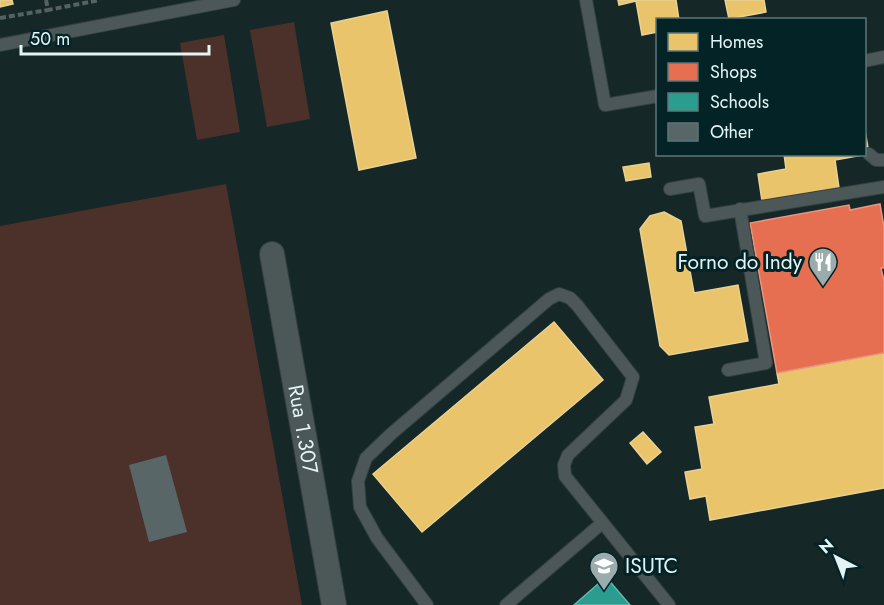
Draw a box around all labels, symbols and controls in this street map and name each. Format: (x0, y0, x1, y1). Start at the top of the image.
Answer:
scale bar (21, 18, 208, 56)
legend (656, 18, 866, 156)
text: 50 m (30, 26, 70, 52)
text: Homes (710, 29, 763, 55)
text: Shops (710, 59, 757, 85)
text: Schools (710, 89, 769, 115)
text: Other (710, 119, 754, 145)
restaurant icon: Forno do Indy (807, 246, 839, 288)
place label: Forno do Indy (678, 247, 803, 277)
street label: Rua 1.307 (280, 382, 326, 476)
north arrow (806, 527, 866, 587)
text: N (814, 533, 839, 559)
school or university icon: ISUTC (588, 550, 620, 592)
place label: ISUTC (625, 551, 678, 581)

